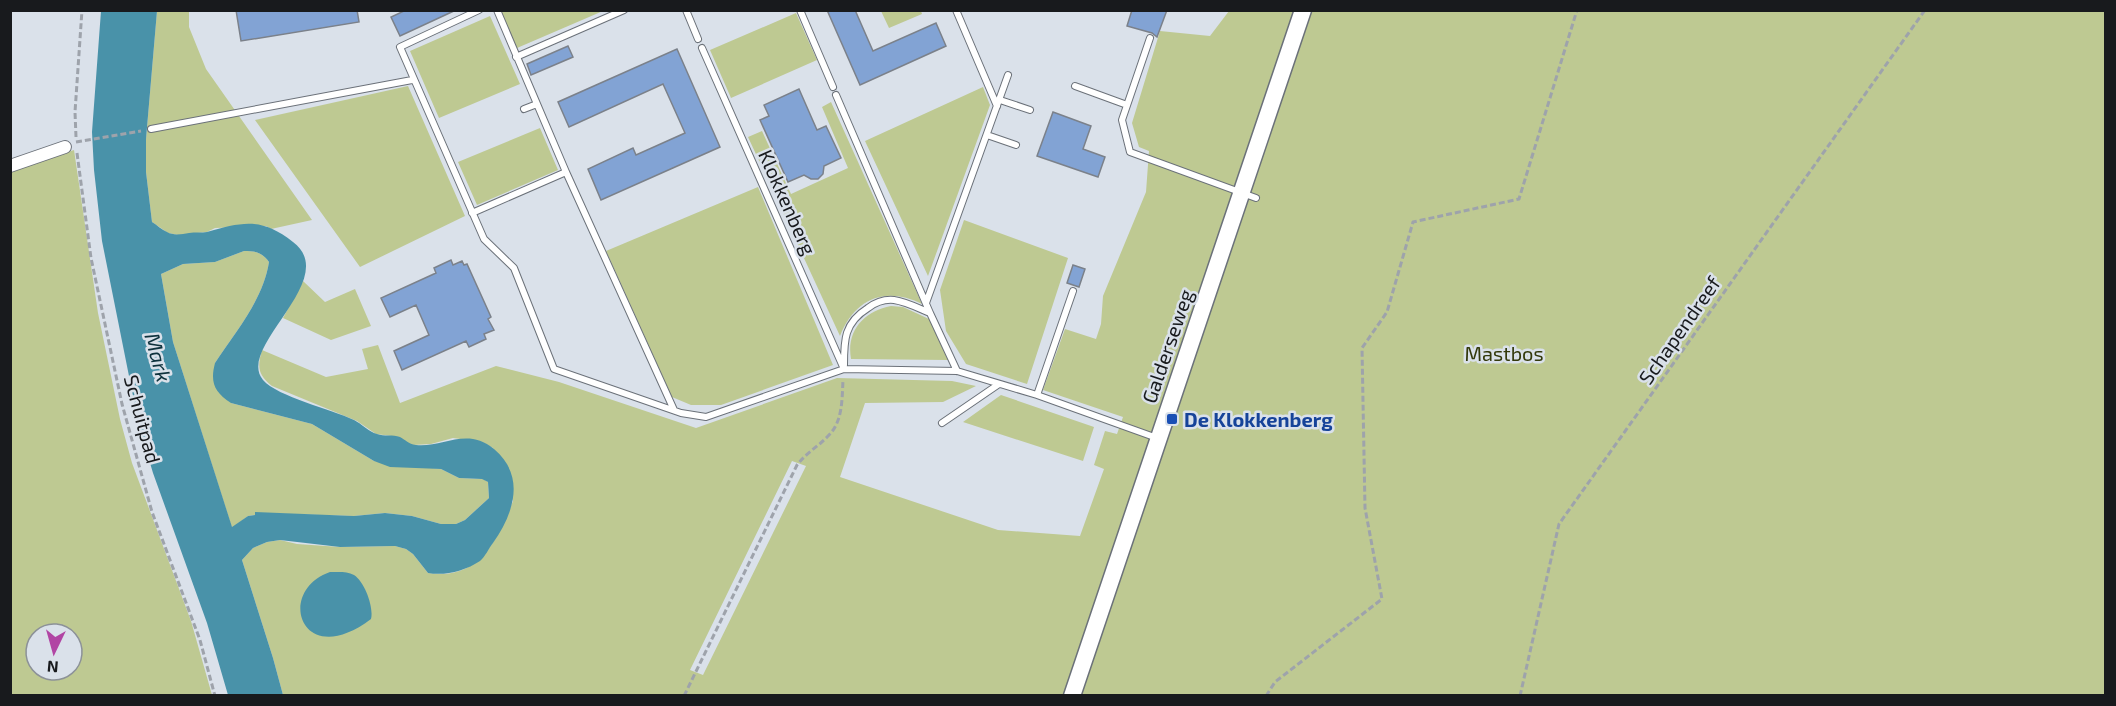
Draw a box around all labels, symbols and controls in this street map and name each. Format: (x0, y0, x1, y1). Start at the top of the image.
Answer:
street label: Klokkenberg (754, 146, 822, 258)
street label: Schapendreef (1633, 271, 1725, 388)
street label: Galderseweg (1136, 286, 1198, 406)
water label: Mark (140, 330, 178, 384)
park label: Mastbos (1464, 341, 1544, 365)
street label: Schuitpad (120, 372, 166, 466)
place label: De Klokkenberg (1184, 407, 1333, 431)
marker: De Klokkenberg (1165, 412, 1179, 426)
north arrow (24, 622, 84, 682)
text: N (46, 657, 59, 677)

